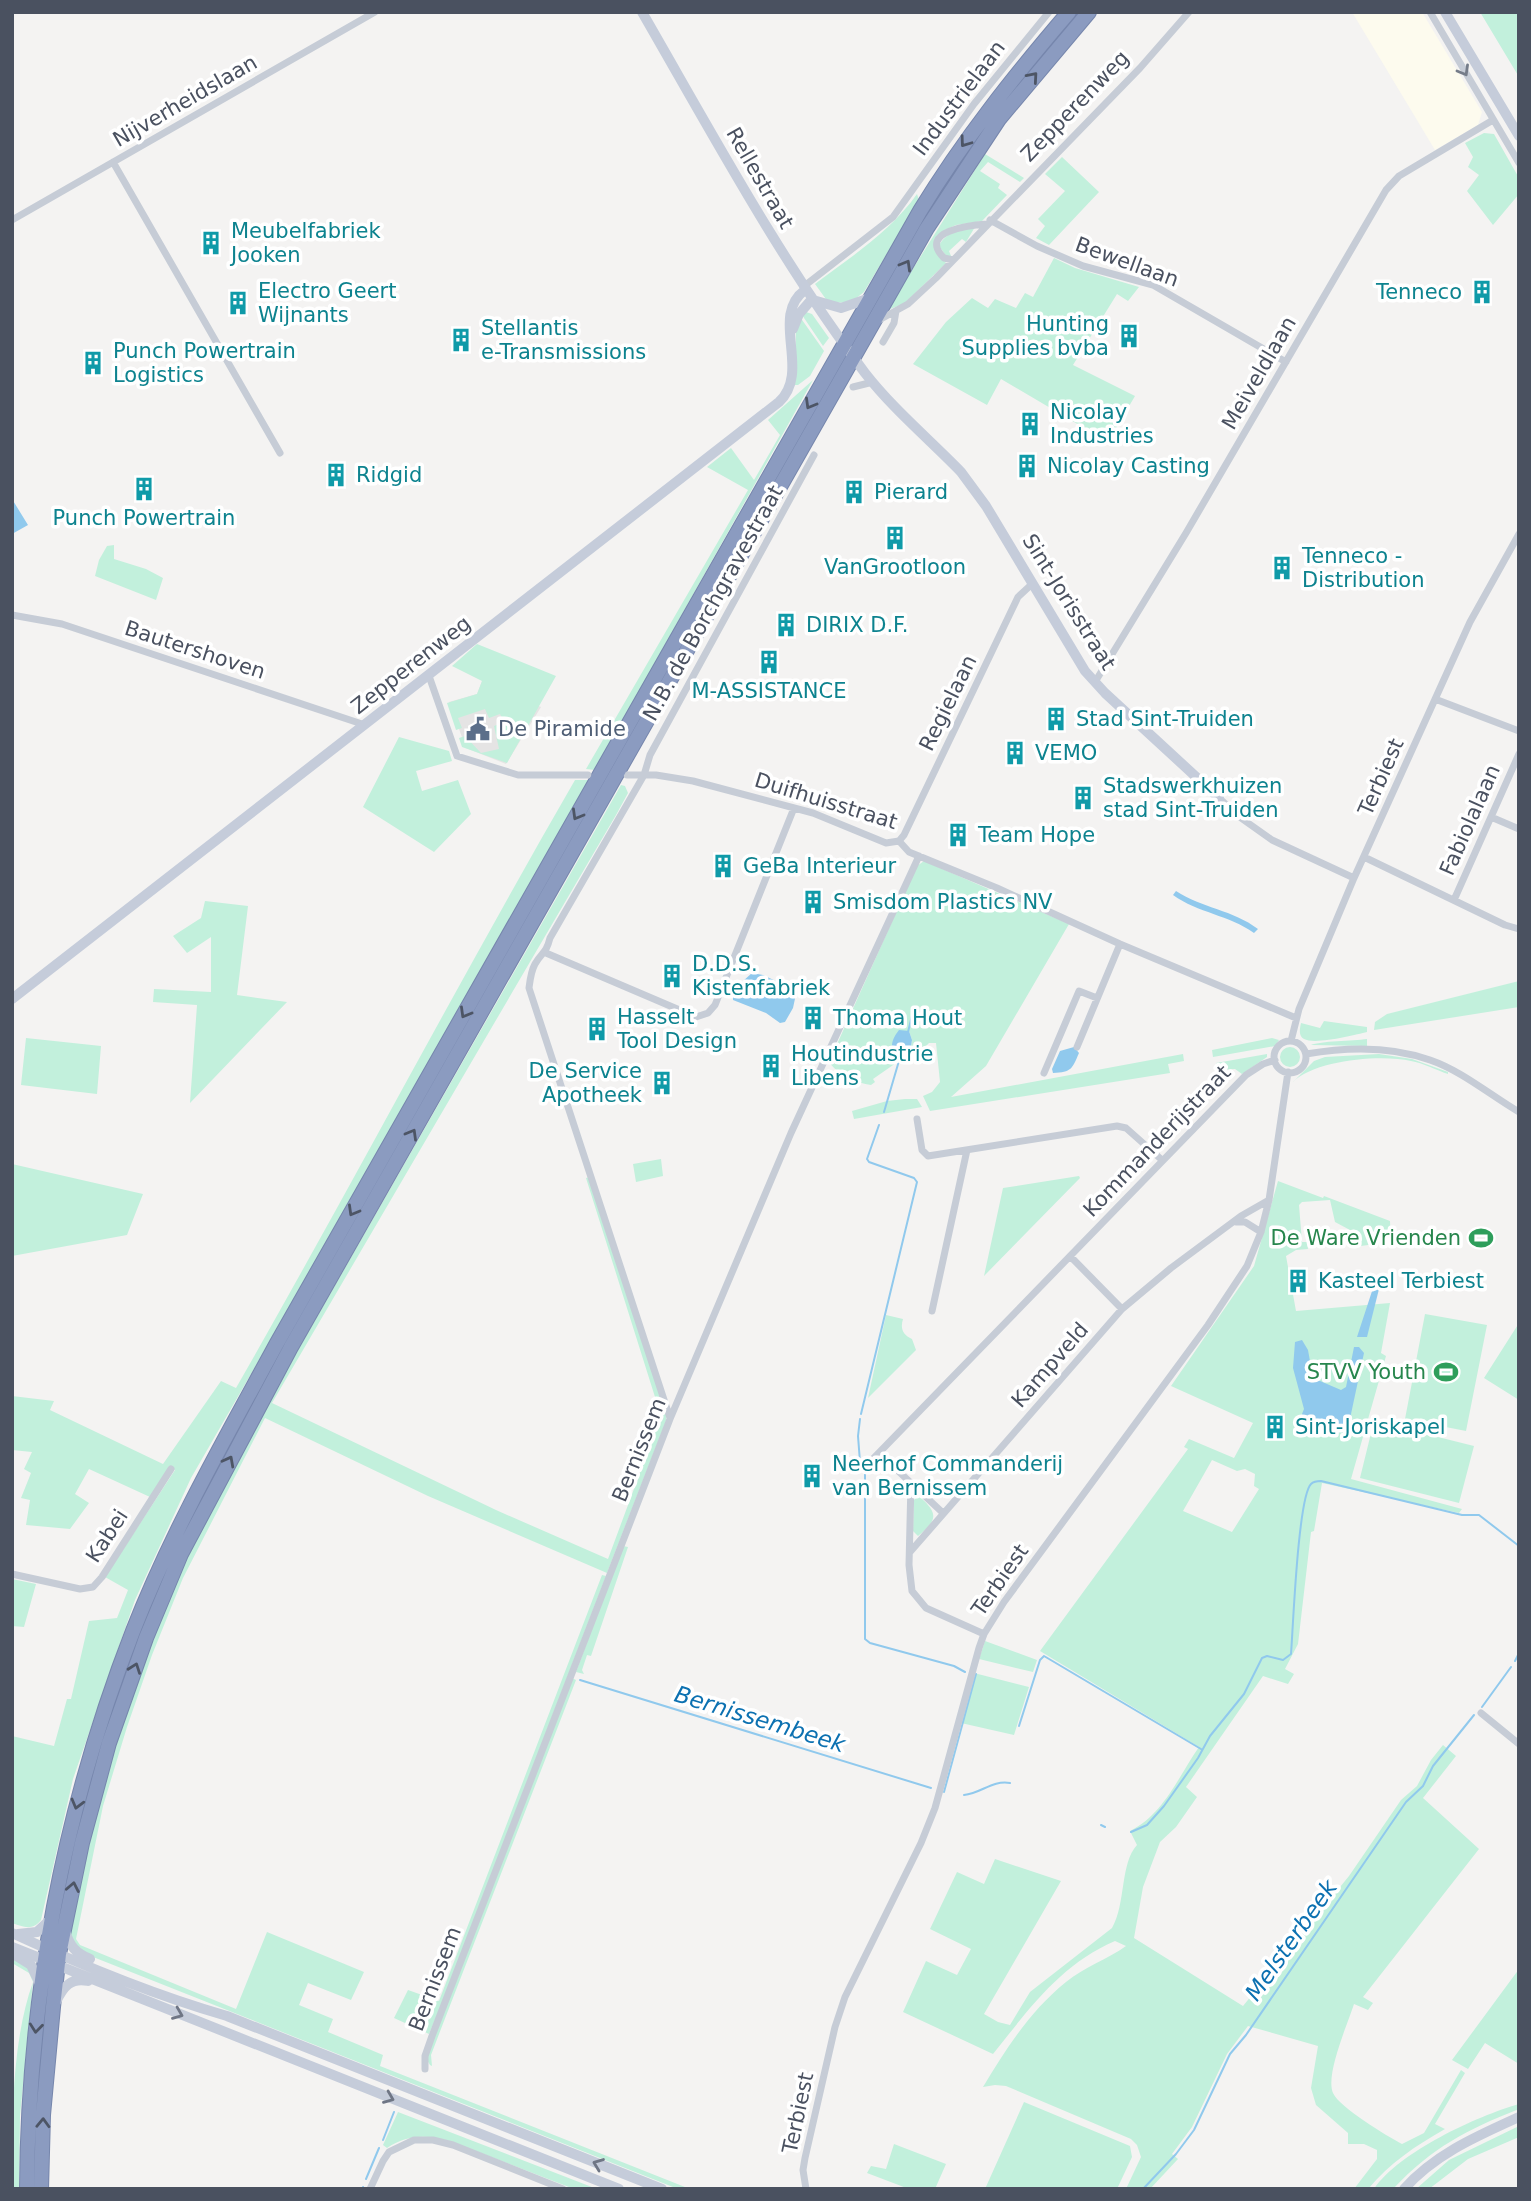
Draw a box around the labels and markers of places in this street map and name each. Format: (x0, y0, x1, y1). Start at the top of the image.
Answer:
place label: Meubelfabriek Jooken (229, 219, 381, 267)
building icon: Meubelfabriek Jooken (197, 229, 225, 257)
building icon: Tenneco (1468, 278, 1496, 306)
place label: Electro Geert Wijnants (258, 279, 396, 327)
place label: Tenneco (1375, 280, 1462, 304)
building icon: Electro Geert Wijnants (224, 289, 252, 317)
place label: Hunting Supplies bvba (962, 312, 1109, 360)
place label: Stellantis e-Transmissions (481, 316, 646, 364)
building icon: Hunting Supplies bvba (1115, 322, 1143, 350)
building icon: Stellantis e-Transmissions (447, 326, 475, 354)
place label: Punch Powertrain Logistics (113, 339, 296, 387)
building icon: Punch Powertrain Logistics (79, 349, 107, 377)
place label: Nicolay Industries (1050, 400, 1154, 448)
building icon: Nicolay Industries (1016, 410, 1044, 438)
building icon: Nicolay Casting (1013, 452, 1041, 480)
place label: Nicolay Casting (1047, 454, 1210, 478)
building icon: Ridgid (322, 461, 350, 489)
place label: Ridgid (356, 463, 422, 487)
building icon: Punch Powertrain (130, 475, 158, 503)
building icon: Pierard (840, 478, 868, 506)
place label: Pierard (874, 480, 948, 504)
place label: Punch Powertrain (53, 506, 235, 530)
building icon: VanGrootloon (881, 524, 909, 552)
place label: Tenneco - Distribution (1301, 544, 1425, 592)
building icon: Tenneco - Distribution (1268, 554, 1296, 582)
place label: VanGrootloon (824, 555, 966, 579)
building icon: DIRIX D.F. (772, 611, 800, 639)
place label: DIRIX D.F. (806, 613, 908, 637)
building icon: M-ASSISTANCE (755, 648, 783, 676)
place label: M-ASSISTANCE (692, 679, 847, 703)
building icon: Stad Sint-Truiden (1042, 705, 1070, 733)
place label: Stad Sint-Truiden (1076, 707, 1254, 731)
public building icon: De Piramide (464, 715, 492, 743)
place label: De Piramide (498, 717, 626, 741)
building icon: VEMO (1001, 739, 1029, 767)
place label: VEMO (1035, 741, 1097, 765)
place label: Stadswerkhuizen stad Sint-Truiden (1103, 774, 1282, 822)
building icon: Stadswerkhuizen stad Sint-Truiden (1069, 784, 1097, 812)
building icon: Team Hope (944, 821, 972, 849)
place label: Team Hope (977, 823, 1095, 847)
building icon: GeBa Interieur (709, 852, 737, 880)
place label: GeBa Interieur (743, 854, 896, 878)
building icon: Smisdom Plastics NV (799, 888, 827, 916)
place label: Smisdom Plastics NV (833, 890, 1053, 914)
place label: D.D.S. Kistenfabriek (692, 952, 831, 1000)
building icon: D.D.S. Kistenfabriek (658, 962, 686, 990)
building icon: Thoma Hout (799, 1004, 827, 1032)
place label: Hasselt Tool Design (616, 1005, 737, 1053)
place label: Thoma Hout (832, 1006, 962, 1030)
building icon: Hasselt Tool Design (583, 1015, 611, 1043)
place label: Houtindustrie Libens (791, 1042, 934, 1090)
building icon: Houtindustrie Libens (757, 1052, 785, 1080)
place label: De Service Apotheek (529, 1059, 643, 1107)
building icon: De Service Apotheek (648, 1069, 676, 1097)
sports icon: De Ware Vrienden (1467, 1224, 1495, 1252)
place label: De Ware Vrienden (1271, 1226, 1461, 1250)
building icon: Kasteel Terbiest (1284, 1267, 1312, 1295)
place label: Kasteel Terbiest (1318, 1269, 1484, 1293)
sports icon: STVV Youth (1432, 1358, 1460, 1386)
place label: STVV Youth (1307, 1360, 1426, 1384)
building icon: Sint-Joriskapel (1261, 1413, 1289, 1441)
place label: Sint-Joriskapel (1295, 1415, 1446, 1439)
place label: Neerhof Commanderij van Bernissem (832, 1452, 1063, 1500)
building icon: Neerhof Commanderij van Bernissem (798, 1462, 826, 1490)

